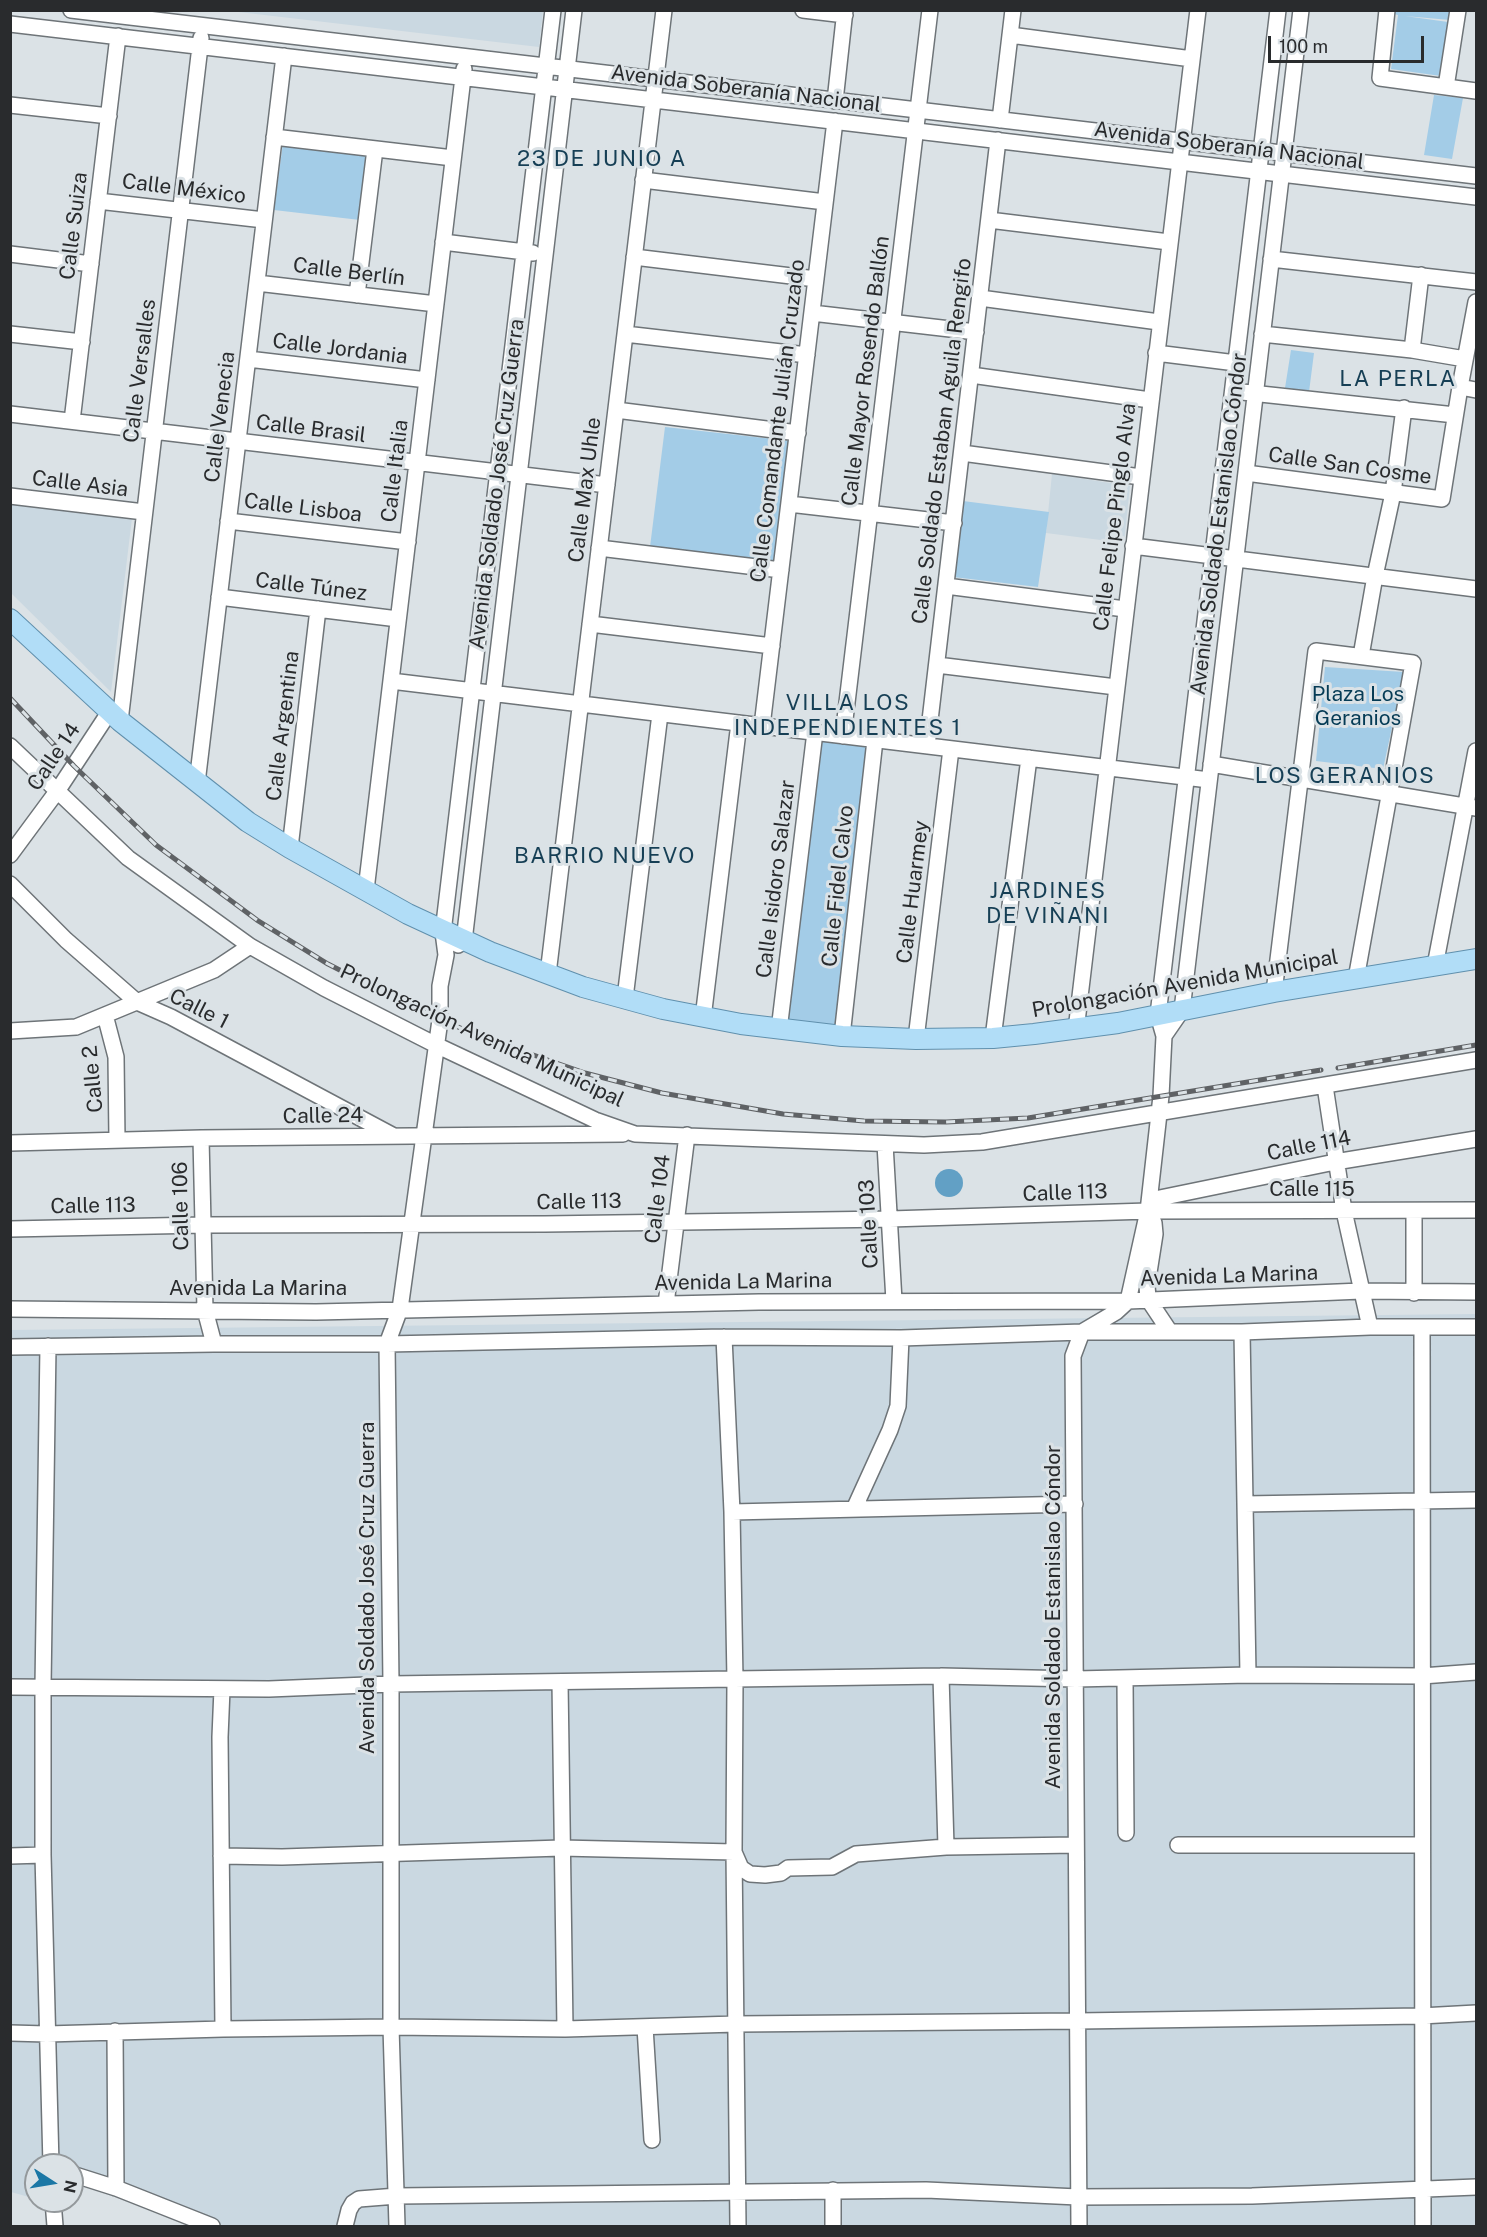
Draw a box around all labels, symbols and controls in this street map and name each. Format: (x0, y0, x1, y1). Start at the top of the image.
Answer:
scale bar (1271, 24, 1427, 62)
text: 100 m (1279, 36, 1328, 57)
street label: Avenida Soberanía Nacional (609, 60, 883, 118)
street label: Avenida Soberanía Nacional (1092, 117, 1366, 175)
district label: 23 DE JUNIO A (517, 146, 687, 172)
street label: Calle México (121, 169, 247, 209)
street label: Calle Suiza (55, 171, 93, 281)
street label: Calle Mayor Rosendo Ballón (837, 234, 895, 508)
street label: Calle Berlín (292, 253, 406, 291)
street label: Calle Soldado Estaban Aguila Rengifo (907, 257, 977, 625)
street label: Calle Comandante Julián Cruzado (746, 258, 810, 584)
street label: Calle Versalles (119, 298, 161, 444)
street label: Avenida Soldado José Cruz Guerra (464, 317, 530, 651)
street label: Calle Jordania (271, 328, 409, 370)
street label: Calle Venecia (199, 350, 241, 484)
street label: Avenida Soldado Estanislao Cóndor (1185, 351, 1253, 697)
district label: LA PERLA (1339, 366, 1457, 392)
street label: Calle Felipe Pinglo Alva (1089, 402, 1141, 632)
street label: Calle Brasil (255, 410, 367, 448)
street label: Calle Max Uhle (564, 416, 606, 564)
street label: Calle Italia (376, 418, 414, 524)
street label: Calle San Cosme (1267, 442, 1433, 490)
street label: Calle Asia (30, 466, 130, 502)
street label: Calle Lisboa (243, 488, 363, 528)
street label: Calle Túnez (254, 568, 368, 606)
street label: Calle Argentina (261, 649, 305, 803)
park label: Plaza Los Geranios (1312, 682, 1404, 732)
district label: VILLA LOS INDEPENDIENTES 1 (734, 690, 962, 742)
street label: Calle 14 (22, 718, 86, 796)
district label: LOS GERANIOS (1255, 763, 1435, 789)
street label: Calle Isidoro Salazar (751, 778, 801, 980)
street label: Calle Fidel Calvo (817, 804, 859, 968)
street label: Calle Huarmey (892, 819, 934, 965)
district label: BARRIO NUEVO (514, 843, 696, 869)
district label: JARDINES DE VIÑANI (986, 878, 1110, 930)
street label: Prolongación Avenida Municipal (1030, 945, 1340, 1023)
street label: Prolongación Avenida Municipal (336, 959, 628, 1113)
street label: Calle 1 (165, 983, 233, 1035)
street label: Calle 2 (78, 1044, 108, 1114)
street label: Calle 24 (283, 1103, 363, 1129)
street label: Calle 114 (1265, 1126, 1353, 1166)
street label: Calle 104 (640, 1153, 676, 1245)
street label: Calle 106 (168, 1161, 194, 1251)
street label: Calle 115 (1269, 1177, 1355, 1203)
street label: Calle 103 (854, 1179, 884, 1269)
street label: Calle 113 (1022, 1179, 1108, 1207)
street label: Calle 113 (536, 1189, 622, 1215)
street label: Calle 113 (50, 1193, 136, 1219)
street label: Avenida La Marina (1139, 1260, 1319, 1292)
street label: Avenida La Marina (654, 1268, 832, 1296)
street label: Avenida La Marina (169, 1276, 347, 1302)
street label: Avenida Soldado José Cruz Guerra (355, 1422, 381, 1754)
street label: Avenida Soldado Estanislao Cóndor (1041, 1445, 1067, 1789)
north arrow (24, 2153, 84, 2213)
text: N (60, 2178, 81, 2195)

